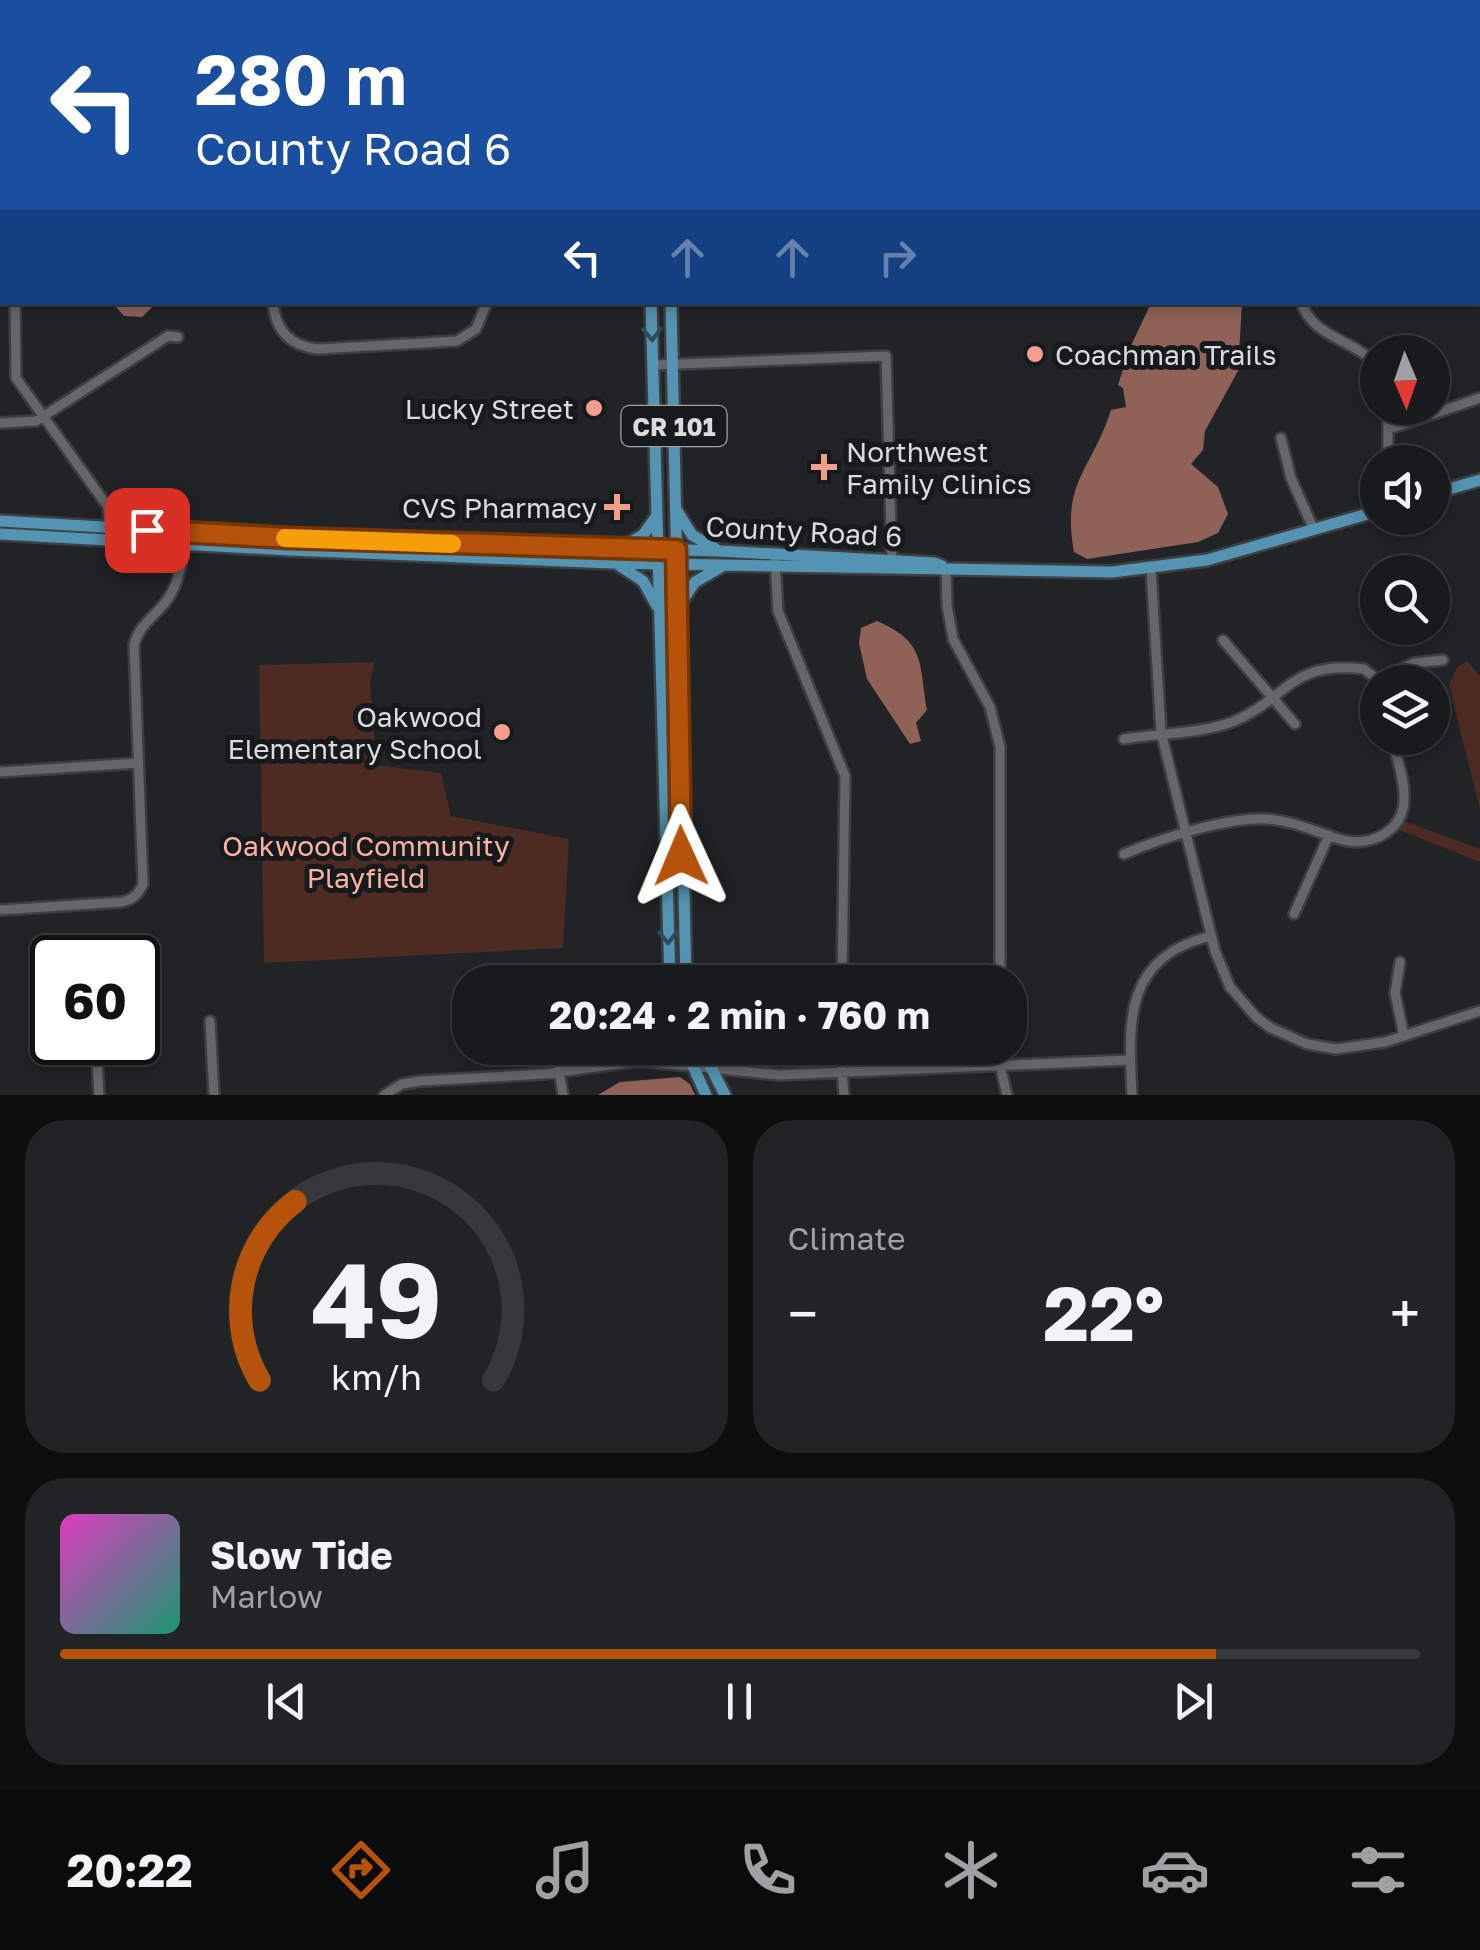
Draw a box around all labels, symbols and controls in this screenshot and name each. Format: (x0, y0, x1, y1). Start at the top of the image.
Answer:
text: 280 m (195, 36, 407, 120)
icon: left (30, 40, 160, 170)
text: County Road 6 (195, 121, 511, 175)
icon: left (555, 230, 610, 285)
icon: ahead (660, 230, 715, 285)
icon: ahead (765, 230, 820, 285)
icon: right (870, 230, 925, 285)
one-way arrow (641, 327, 662, 343)
north arrow (1360, 335, 1450, 425)
map controls (1360, 335, 1450, 755)
place label: Coachman Trails (1055, 338, 1277, 371)
marker: Coachman Trails (1024, 343, 1046, 365)
place label: Lucky Street (405, 392, 574, 425)
marker: Lucky Street (583, 397, 605, 419)
road number: CR 101 (622, 406, 726, 446)
place label: Northwest Family Clinics (846, 435, 1032, 500)
button: sound (1360, 445, 1450, 535)
marker: Northwest Family Clinics (811, 454, 837, 480)
pin (105, 488, 190, 573)
place label: CVS Pharmacy (402, 491, 597, 524)
marker: CVS Pharmacy (606, 496, 628, 518)
icon: arrive (120, 503, 175, 558)
street label: County Road 6 (705, 509, 903, 553)
button: search (1360, 555, 1450, 645)
button: layers (1360, 665, 1450, 755)
place label: Oakwood Elementary School (228, 700, 482, 765)
marker: Oakwood Elementary School (491, 721, 513, 743)
position arrow (629, 804, 733, 908)
park label: Oakwood Community Playfield (222, 829, 510, 894)
one-way arrow (657, 930, 679, 945)
speed limit sign: 60 (30, 935, 160, 1065)
text: 20:24 · 2 min · 760 m (549, 992, 930, 1037)
text: Climate (788, 1219, 906, 1257)
text: 49 (311, 1236, 442, 1361)
text: 22° (1043, 1267, 1164, 1358)
text: − (788, 1280, 818, 1346)
text: + (1390, 1280, 1420, 1346)
text: km/h (331, 1355, 422, 1398)
text: Slow Tide (210, 1532, 393, 1577)
text: Marlow (210, 1577, 323, 1615)
icon: previous (259, 1674, 314, 1729)
icon: pause (712, 1674, 767, 1729)
icon: next (1166, 1674, 1221, 1729)
icon: directions (326, 1835, 396, 1905)
icon: music (530, 1835, 600, 1905)
icon: phone (733, 1835, 803, 1905)
icon: climate (936, 1835, 1006, 1905)
icon: car (1140, 1835, 1210, 1905)
icon: filters (1343, 1835, 1413, 1905)
text: 20:22 (67, 1843, 193, 1897)

